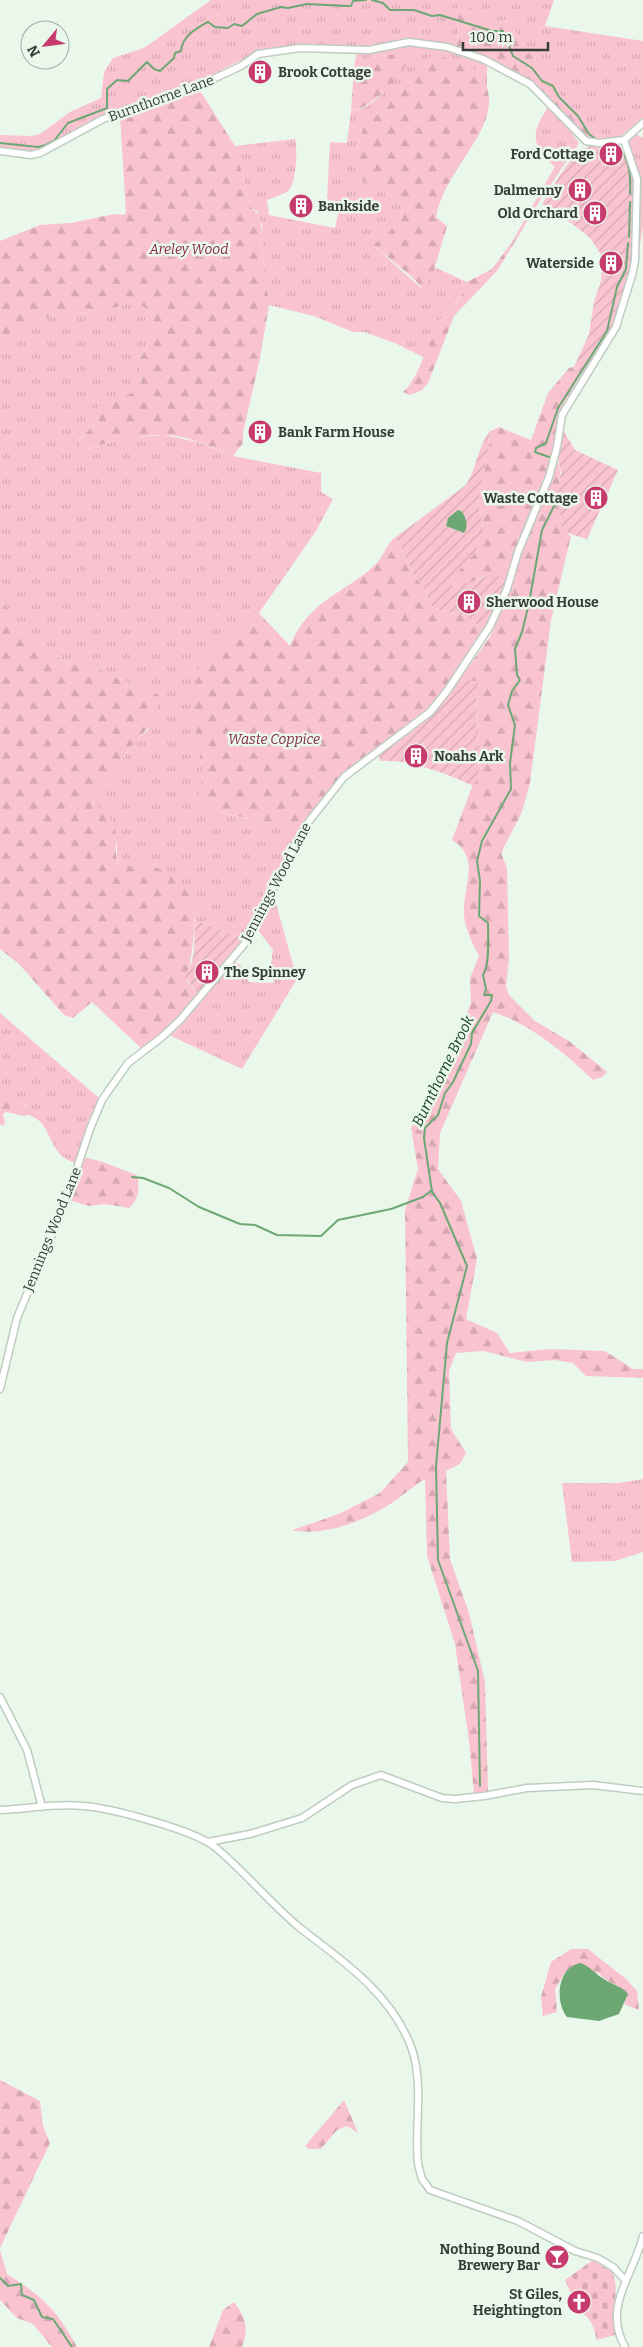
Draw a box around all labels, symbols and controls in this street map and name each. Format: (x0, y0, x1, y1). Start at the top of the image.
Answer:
north arrow (20, 20, 70, 70)
scale bar (463, 20, 548, 52)
text: 100 m (470, 28, 513, 46)
text: N (24, 42, 44, 60)
building icon: Brook Cottage (247, 59, 273, 85)
place label: Brook Cottage (278, 64, 371, 81)
street label: Burnthorne Lane (106, 71, 216, 125)
building icon: Ford Cottage (598, 141, 624, 167)
place label: Ford Cottage (510, 146, 594, 163)
building icon: Dalmenny (567, 177, 593, 203)
place label: Dalmenny (494, 182, 562, 199)
building icon: Bankside (288, 193, 314, 219)
place label: Bankside (318, 198, 380, 215)
building icon: Old Orchard (582, 200, 608, 226)
place label: Old Orchard (497, 205, 579, 222)
park label: Areley Wood (149, 241, 228, 258)
building icon: Waterside (598, 250, 624, 276)
place label: Waterside (526, 255, 594, 272)
building icon: Bank Farm House (247, 419, 273, 445)
place label: Bank Farm House (278, 424, 395, 441)
building icon: Waste Cottage (583, 485, 609, 511)
place label: Waste Cottage (484, 490, 578, 507)
building icon: Sherwood House (456, 589, 482, 615)
place label: Sherwood House (486, 594, 599, 611)
park label: Waste Coppice (228, 731, 320, 748)
building icon: Noahs Ark (403, 743, 429, 769)
place label: Noahs Ark (434, 748, 504, 765)
street label: Jennings Wood Lane (237, 820, 315, 946)
building icon: The Spinney (194, 959, 220, 985)
place label: The Spinney (224, 964, 306, 981)
water label: Burnthorne Brook (408, 1012, 478, 1130)
street label: Jennings Wood Lane (19, 1165, 85, 1295)
place label: Nothing Bound Brewery Bar (440, 2241, 541, 2274)
bar icon: Nothing Bound Brewery Bar (544, 2244, 570, 2270)
place label: St Giles, Heightington (473, 2286, 562, 2319)
church icon: St Giles, Heightington (566, 2289, 592, 2315)

